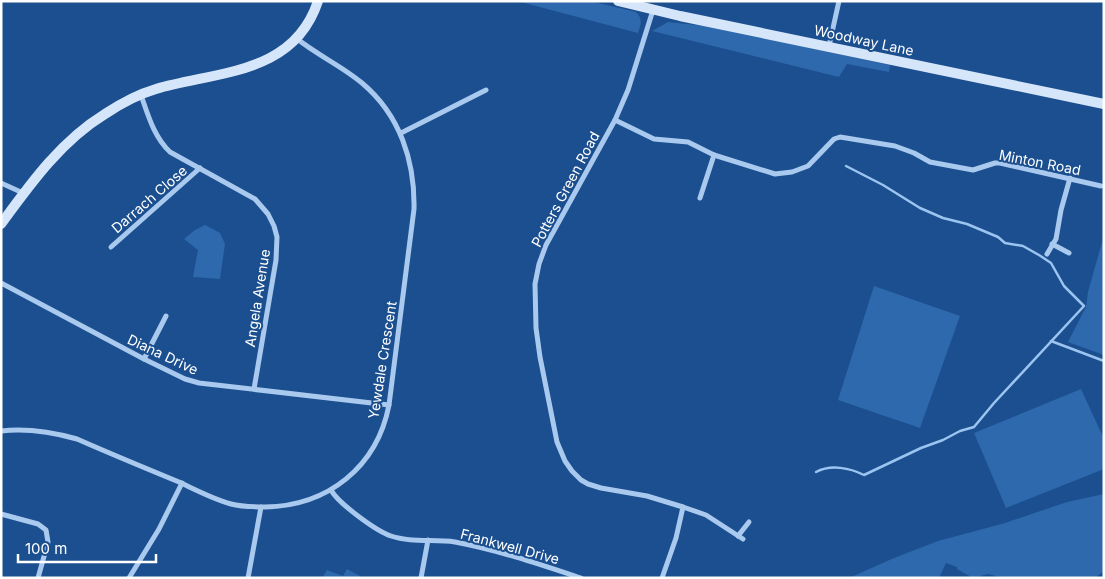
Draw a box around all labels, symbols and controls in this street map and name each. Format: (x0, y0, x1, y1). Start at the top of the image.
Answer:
street label: Woodway Lane (813, 21, 915, 59)
street label: Potters Green Road (527, 128, 603, 250)
street label: Minton Road (998, 146, 1082, 178)
street label: Darrach Close (108, 162, 190, 236)
street label: Angela Avenue (241, 248, 273, 348)
street label: Yewdale Crescent (364, 299, 400, 420)
street label: Diana Drive (125, 330, 201, 378)
street label: Frankwell Drive (459, 525, 561, 567)
scale bar (18, 532, 155, 564)
text: 100 m (25, 539, 67, 558)

